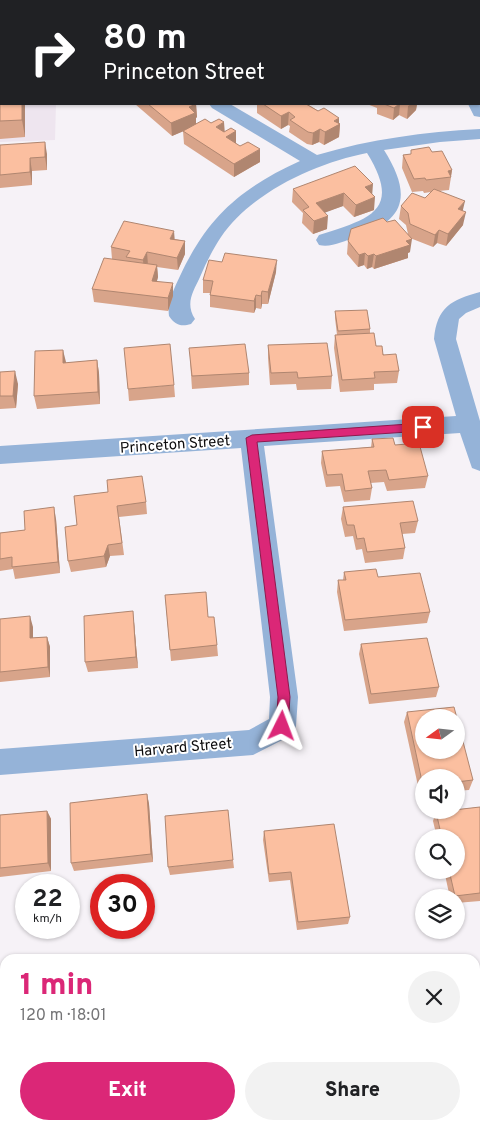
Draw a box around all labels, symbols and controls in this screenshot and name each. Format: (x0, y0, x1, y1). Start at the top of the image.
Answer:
text: 80 m (103, 17, 187, 61)
icon: right (20, 20, 85, 85)
text: Princeton Street (103, 60, 265, 87)
pin (402, 406, 444, 448)
icon: arrive (409, 413, 437, 441)
street label: Princeton Street (119, 432, 231, 459)
position arrow (255, 699, 307, 751)
north arrow (415, 709, 465, 759)
map controls (415, 709, 465, 939)
street label: Harvard Street (133, 735, 233, 762)
button: sound (415, 769, 465, 819)
button: search (415, 829, 465, 879)
speed limit sign: 30 (90, 874, 155, 939)
text: 22 (32, 884, 63, 916)
button: layers (415, 889, 465, 939)
text: km/h (33, 911, 62, 927)
text: 1 min (20, 968, 93, 1005)
button: close (408, 971, 460, 1023)
text: 120 m · 18:01 (20, 1006, 106, 1026)
button: Exit (20, 1062, 235, 1120)
button: Share (245, 1062, 460, 1120)

